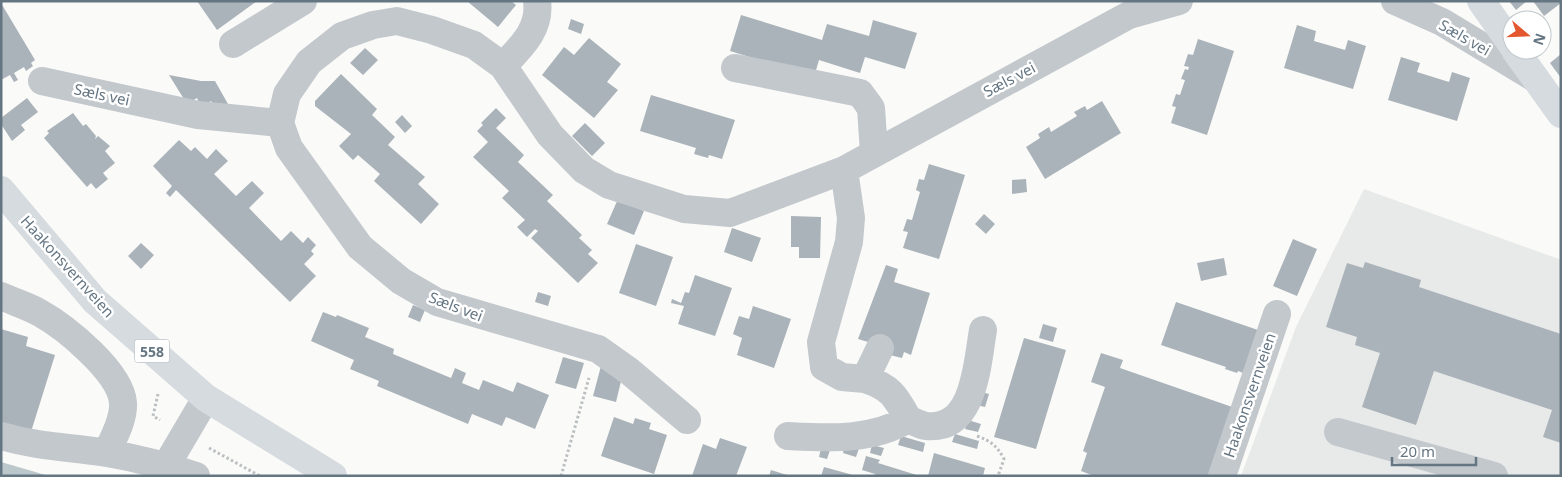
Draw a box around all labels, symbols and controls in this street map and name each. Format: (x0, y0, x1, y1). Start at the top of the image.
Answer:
north arrow (1502, 10, 1552, 60)
street label: Sæls vei (1436, 14, 1494, 60)
text: N (1529, 31, 1551, 48)
street label: Sæls vei (980, 57, 1038, 101)
street label: Sæls vei (72, 78, 132, 110)
street label: Haakonsvernveien (17, 211, 119, 321)
street label: Sæls vei (426, 287, 486, 325)
street label: Haakonsvernveien (1218, 330, 1280, 460)
road number: 558 (134, 340, 170, 362)
scale bar (1392, 434, 1476, 466)
text: 20 m (1400, 441, 1435, 461)

